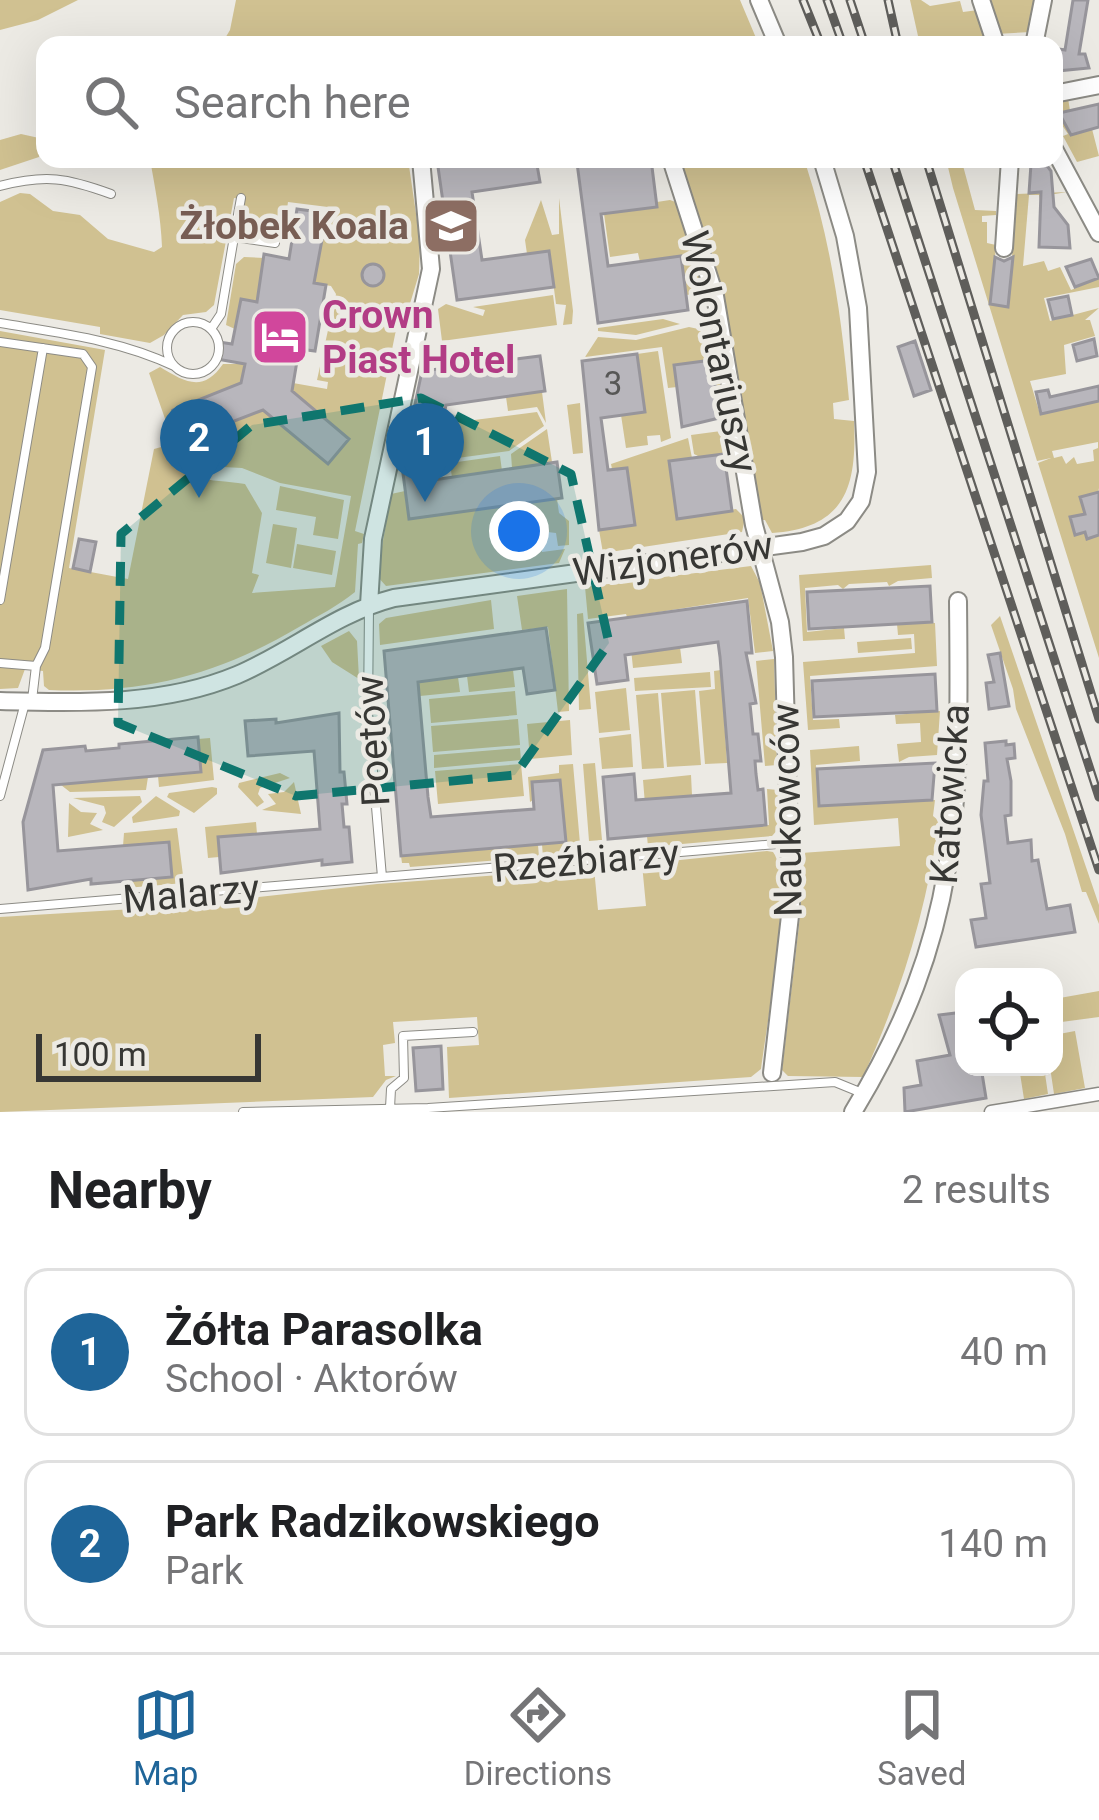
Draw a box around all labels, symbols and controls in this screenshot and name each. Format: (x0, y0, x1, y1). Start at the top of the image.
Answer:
search box (36, 36, 1063, 168)
icon: search (78, 69, 144, 135)
text: Search here (174, 76, 411, 129)
school or university icon: Żłobek Koala (420, 195, 482, 257)
place label: Żłobek Koala (179, 203, 409, 249)
street label: Wolontariuszy (671, 227, 767, 477)
place label: Crown Piast Hotel (322, 292, 515, 383)
hotel icon: Crown Piast Hotel (249, 306, 311, 368)
house number: 3 (604, 364, 622, 403)
pin: 2 (160, 399, 238, 498)
pin: 1 (386, 403, 464, 502)
your location (489, 501, 549, 561)
street label: Wizjonerów (570, 522, 776, 596)
street label: Poetów (347, 674, 399, 808)
street label: Katowicka (921, 702, 979, 886)
street label: Naukowców (762, 703, 812, 917)
street label: Rzeźbiarzy (491, 830, 681, 892)
street label: Malarzy (121, 865, 261, 923)
map controls (955, 968, 1063, 1076)
button: locate (955, 968, 1063, 1076)
scale bar (36, 1028, 261, 1081)
text: 100 m (54, 1035, 147, 1074)
text: Nearby (48, 1161, 212, 1220)
text: 2 results (902, 1167, 1051, 1213)
text: Żółta Parasolka (165, 1303, 483, 1356)
text: 1 (79, 1329, 101, 1375)
text: 40 m (960, 1329, 1048, 1375)
text: School · Aktorów (165, 1356, 458, 1402)
text: Park Radzikowskiego (165, 1495, 600, 1548)
text: 2 (79, 1521, 101, 1567)
text: 140 m (938, 1521, 1048, 1567)
text: Park (165, 1548, 244, 1594)
tab: Map (133, 1682, 199, 1793)
tab: Directions (464, 1682, 612, 1793)
tab: Saved (877, 1682, 966, 1793)

